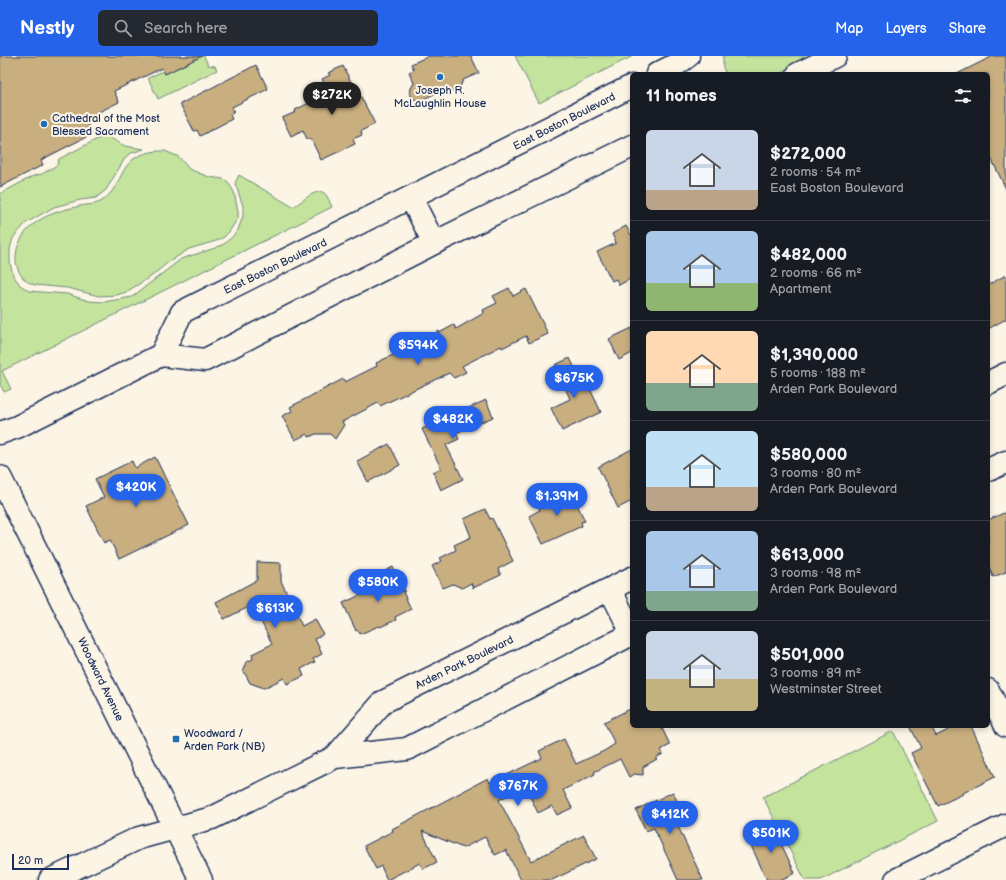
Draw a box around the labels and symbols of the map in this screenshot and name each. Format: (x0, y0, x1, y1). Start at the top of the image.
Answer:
marker: Joseph R. McLaughlin House (435, 72, 445, 82)
pin: $272K (304, 82, 360, 116)
place label: Joseph R. McLaughlin House (394, 84, 487, 110)
street label: East Boston Boulevard (511, 90, 618, 153)
place label: Cathedral of the Most Blessed Sacrament (52, 112, 160, 138)
marker: Cathedral of the Most Blessed Sacrament (39, 119, 49, 129)
street label: East Boston Boulevard (222, 236, 329, 297)
pin: $594K (390, 332, 446, 366)
pin: $675K (546, 365, 602, 399)
pin: $482K (425, 406, 481, 440)
pin: $420K (108, 474, 164, 508)
pin: $1.39M (524, 483, 590, 517)
pin: $580K (350, 569, 406, 603)
pin: $613K (247, 595, 303, 629)
street label: Arden Park Boulevard (413, 633, 515, 692)
street label: Woodward Avenue (75, 635, 127, 723)
place label: Woodward / Arden Park (NB) (184, 727, 265, 753)
marker: Woodward / Arden Park (NB) (171, 734, 181, 744)
pin: $767K (490, 773, 546, 807)
pin: $412K (642, 801, 698, 835)
pin: $501K (743, 820, 799, 854)
scale bar (12, 852, 69, 871)

